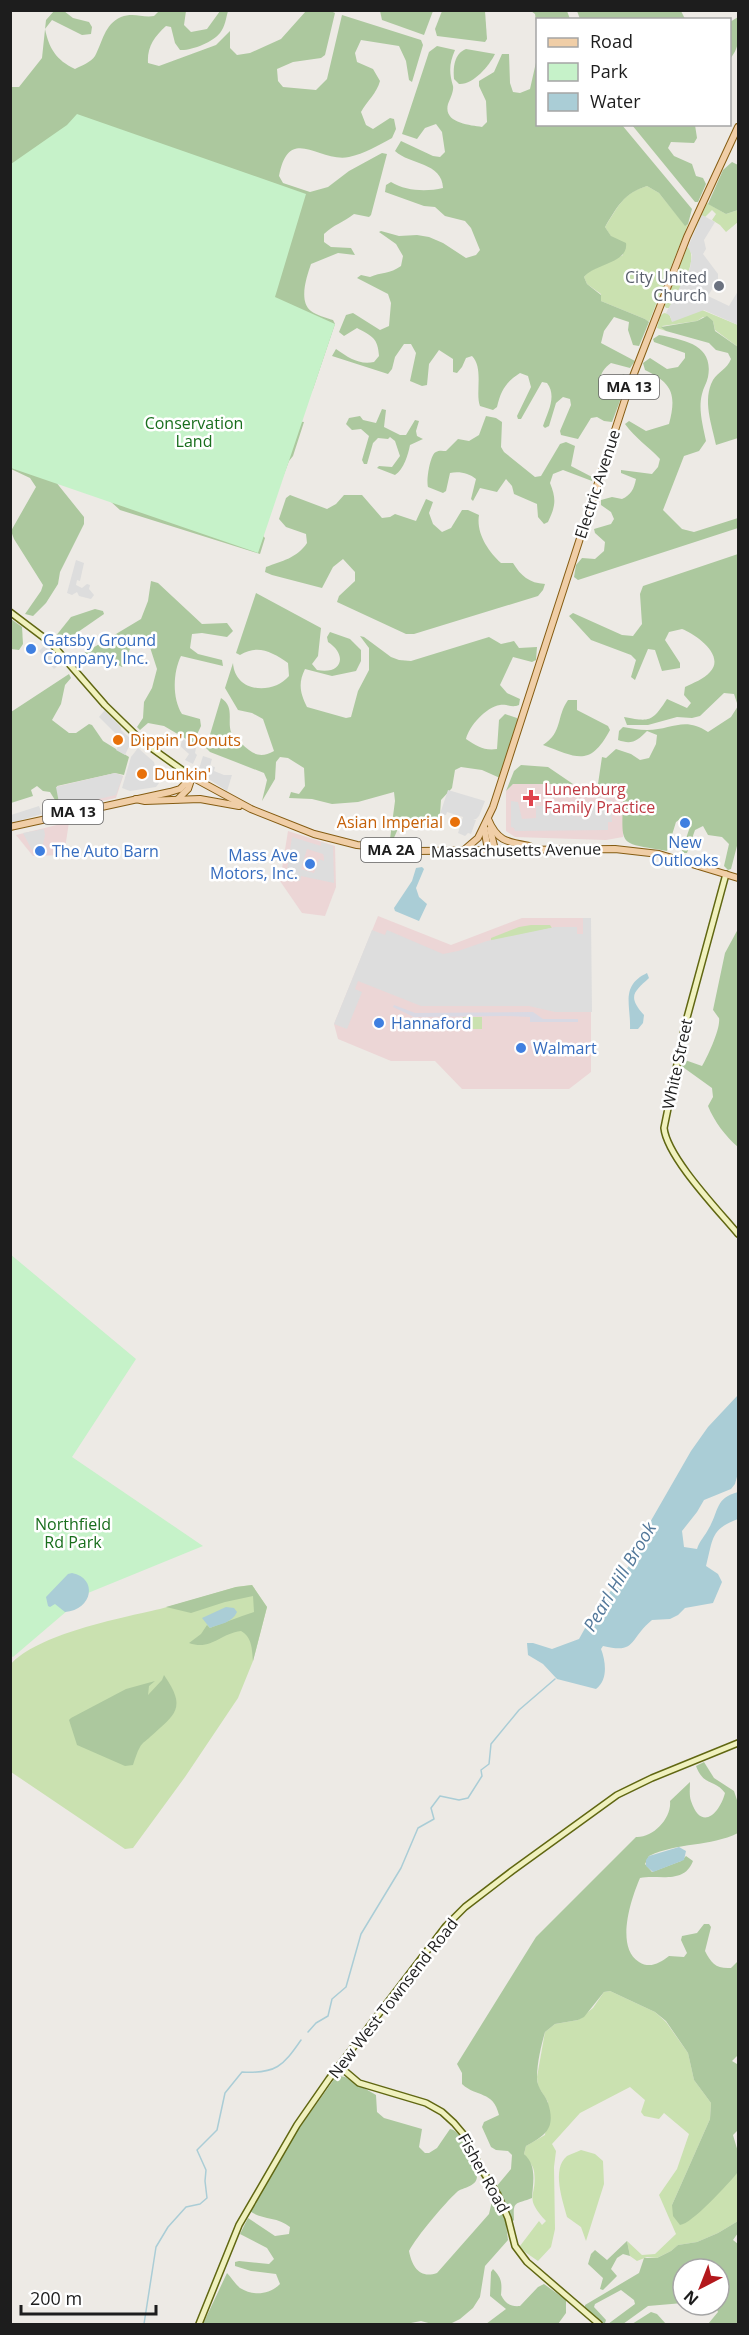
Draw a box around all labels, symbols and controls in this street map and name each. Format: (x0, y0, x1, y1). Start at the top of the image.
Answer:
legend (536, 18, 731, 126)
text: Road (590, 29, 633, 53)
text: Park (590, 59, 628, 83)
text: Water (590, 89, 641, 113)
place label: City United Church (625, 266, 707, 306)
marker: City United Church (712, 279, 726, 293)
road number: MA 13 (599, 375, 659, 399)
park label: Conservation Land (145, 412, 243, 452)
street label: Electric Avenue (569, 427, 625, 541)
place label: Gatsby Ground Company, Inc. (43, 629, 156, 669)
marker: Gatsby Ground Company, Inc. (24, 642, 38, 656)
place label: Dippin' Donuts (130, 729, 241, 751)
marker: Dippin' Donuts (111, 733, 125, 747)
place label: Dunkin' (154, 763, 211, 785)
marker: Dunkin' (135, 767, 149, 781)
place label: Lunenburg Family Practice (544, 778, 655, 818)
marker: Lunenburg Family Practice (522, 789, 540, 807)
road number: MA 13 (43, 800, 103, 824)
place label: Asian Imperial (337, 811, 443, 833)
marker: Asian Imperial (448, 815, 462, 829)
marker: New Outlooks (678, 816, 692, 830)
place label: New Outlooks (651, 831, 719, 871)
road number: MA 2A (361, 838, 421, 862)
street label: Massachusetts Avenue (431, 838, 601, 862)
place label: The Auto Barn (52, 840, 159, 862)
marker: The Auto Barn (33, 844, 47, 858)
place label: Mass Ave Motors, Inc. (210, 844, 298, 884)
marker: Mass Ave Motors, Inc. (303, 857, 317, 871)
place label: Hannaford (391, 1012, 472, 1034)
marker: Hannaford (372, 1016, 386, 1030)
street label: White Street (657, 1016, 697, 1111)
place label: Walmart (533, 1037, 597, 1059)
marker: Walmart (514, 1041, 528, 1055)
park label: Northfield Rd Park (35, 1513, 111, 1553)
water label: Pearl Hill Brook (577, 1516, 662, 1635)
street label: New West Townsend Road (323, 1913, 463, 2083)
street label: Fisher Road (453, 2129, 515, 2217)
north arrow (671, 2257, 731, 2317)
scale bar (21, 2278, 156, 2316)
text: 200 m (30, 2286, 82, 2310)
text: N (679, 2286, 703, 2311)

